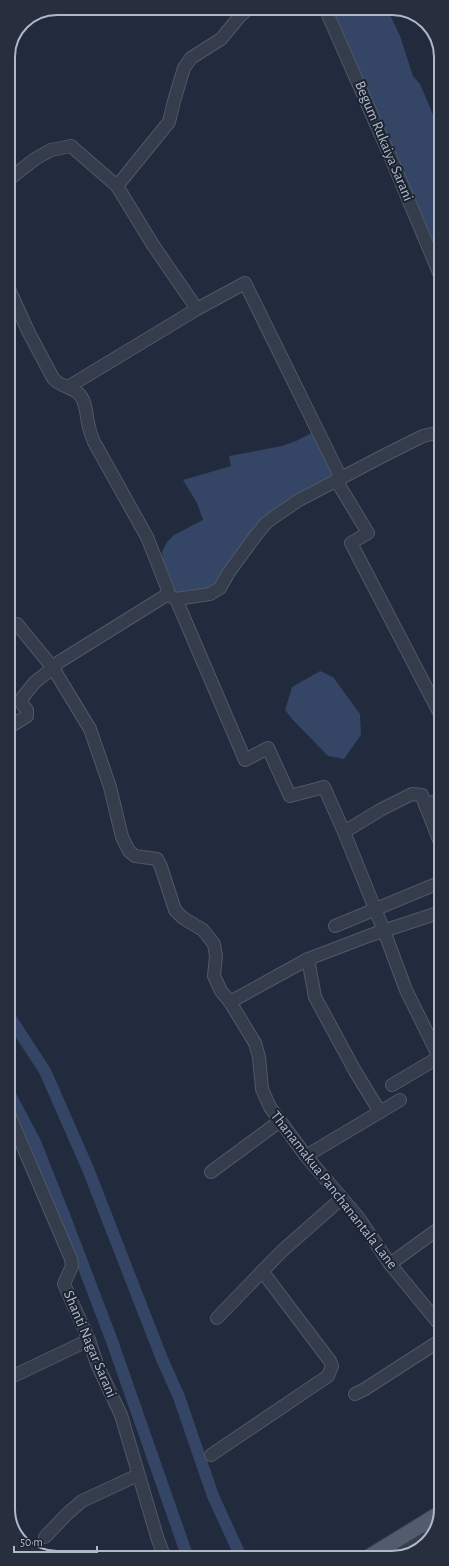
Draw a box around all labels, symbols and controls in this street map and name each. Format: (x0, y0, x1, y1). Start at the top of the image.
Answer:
street label: Begum Rukaiya Sarani (352, 79, 416, 203)
street label: Thanamakua Panchanantala Lane (268, 1108, 400, 1272)
street label: Shanti Nagar Sarani (61, 1288, 119, 1400)
scale bar (14, 1528, 97, 1554)
text: 50 m (20, 1536, 43, 1548)

